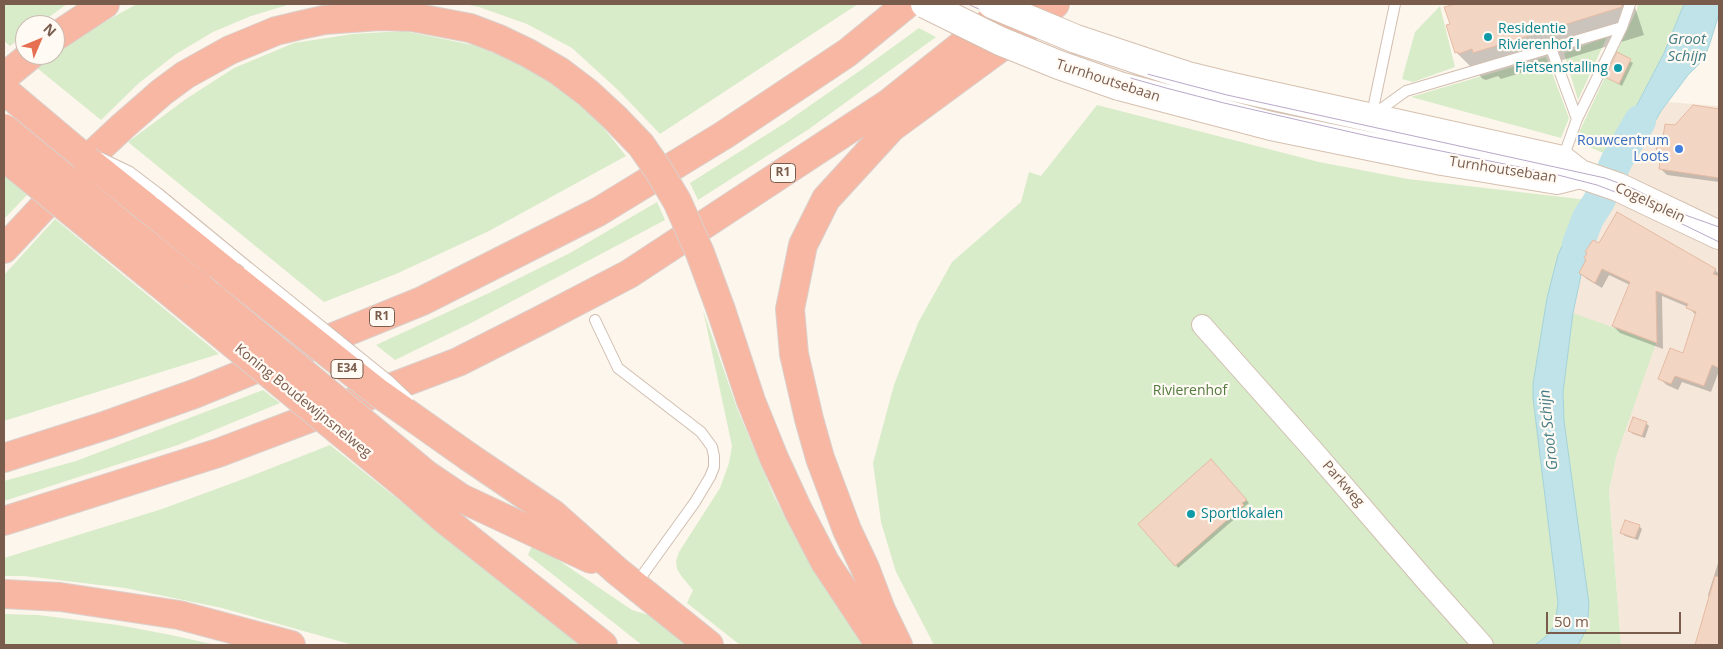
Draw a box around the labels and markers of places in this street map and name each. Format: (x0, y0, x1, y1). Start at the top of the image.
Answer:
place label: Residentie Rivierenhof I (1498, 21, 1580, 54)
marker: Residentie Rivierenhof I (1482, 31, 1494, 43)
place label: Fietsenstalling (1515, 60, 1608, 76)
marker: Fietsenstalling (1612, 62, 1624, 74)
place label: Rouwcentrum Loots (1577, 133, 1669, 166)
marker: Rouwcentrum Loots (1673, 143, 1685, 155)
place label: Sportlokalen (1201, 506, 1283, 522)
marker: Sportlokalen (1185, 508, 1197, 520)

